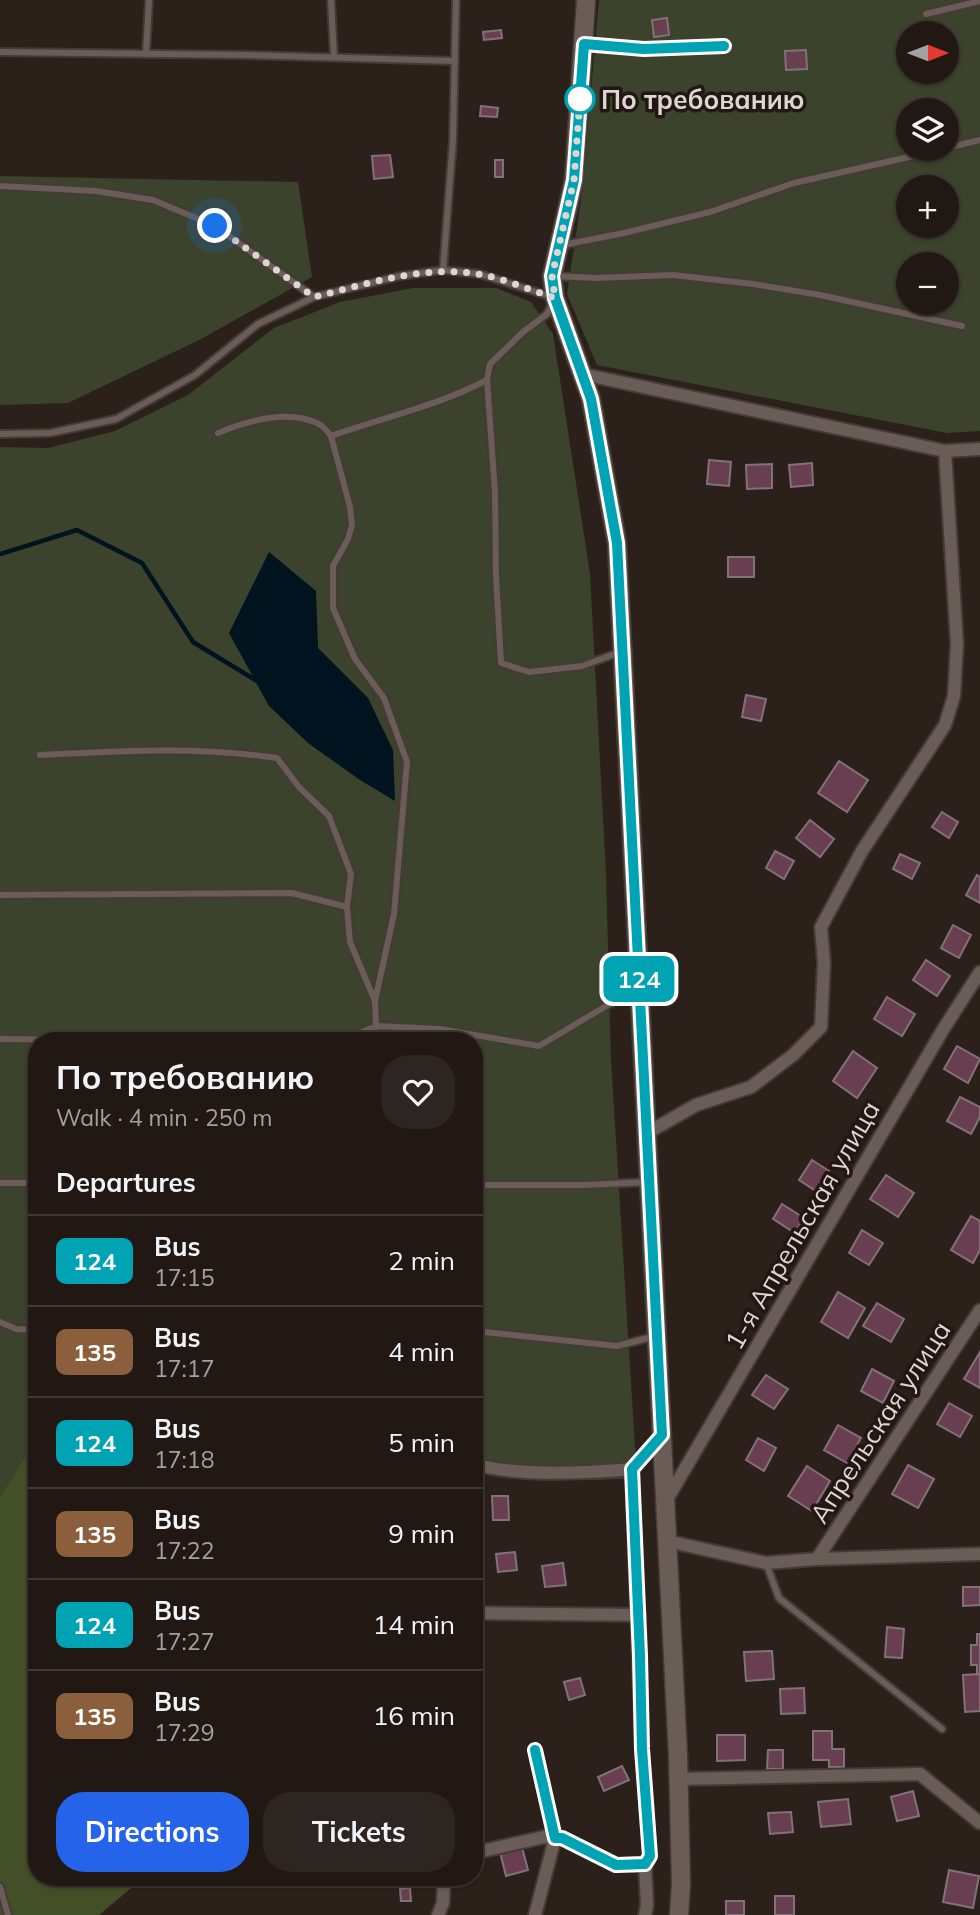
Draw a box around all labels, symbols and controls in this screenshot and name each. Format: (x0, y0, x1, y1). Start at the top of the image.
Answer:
north arrow (896, 21, 959, 84)
map controls (896, 21, 959, 315)
place label: По требованию (601, 83, 804, 116)
marker: По требованию (565, 84, 595, 114)
button: layers (896, 98, 959, 161)
button: + (896, 175, 959, 238)
your location (197, 208, 232, 243)
button: − (896, 252, 959, 315)
line badge: 124 (599, 956, 679, 1002)
text: 124 (617, 964, 661, 994)
button: heart (381, 1055, 455, 1129)
text: По требованию (56, 1056, 314, 1097)
street label: 1-я Апрельская улица (717, 1095, 887, 1355)
text: Walk · 4 min · 250 m (56, 1103, 273, 1132)
text: Departures (56, 1166, 196, 1199)
text: Bus (154, 1230, 200, 1263)
text: 2 min (388, 1244, 455, 1277)
text: 124 (73, 1246, 116, 1276)
text: 17:15 (154, 1263, 214, 1292)
street label: Апрельская улица (802, 1315, 958, 1529)
text: Bus (154, 1321, 200, 1354)
text: 4 min (388, 1335, 455, 1368)
text: 135 (73, 1337, 116, 1367)
text: 17:17 (154, 1354, 214, 1383)
text: Bus (154, 1412, 200, 1445)
text: 5 min (388, 1426, 455, 1459)
text: 124 (73, 1428, 116, 1458)
text: 17:18 (154, 1445, 214, 1474)
text: Bus (154, 1503, 200, 1536)
text: 9 min (388, 1517, 455, 1550)
text: 135 (73, 1519, 116, 1549)
text: 17:22 (154, 1536, 214, 1565)
text: Bus (154, 1594, 200, 1627)
text: 14 min (373, 1608, 455, 1641)
text: 124 (73, 1610, 116, 1640)
text: 17:27 (154, 1627, 214, 1656)
text: Bus (154, 1685, 200, 1718)
text: 16 min (373, 1699, 455, 1732)
text: 135 (73, 1701, 116, 1731)
text: 17:29 (154, 1718, 214, 1747)
button: Directions (56, 1792, 249, 1872)
button: Tickets (263, 1792, 455, 1872)

